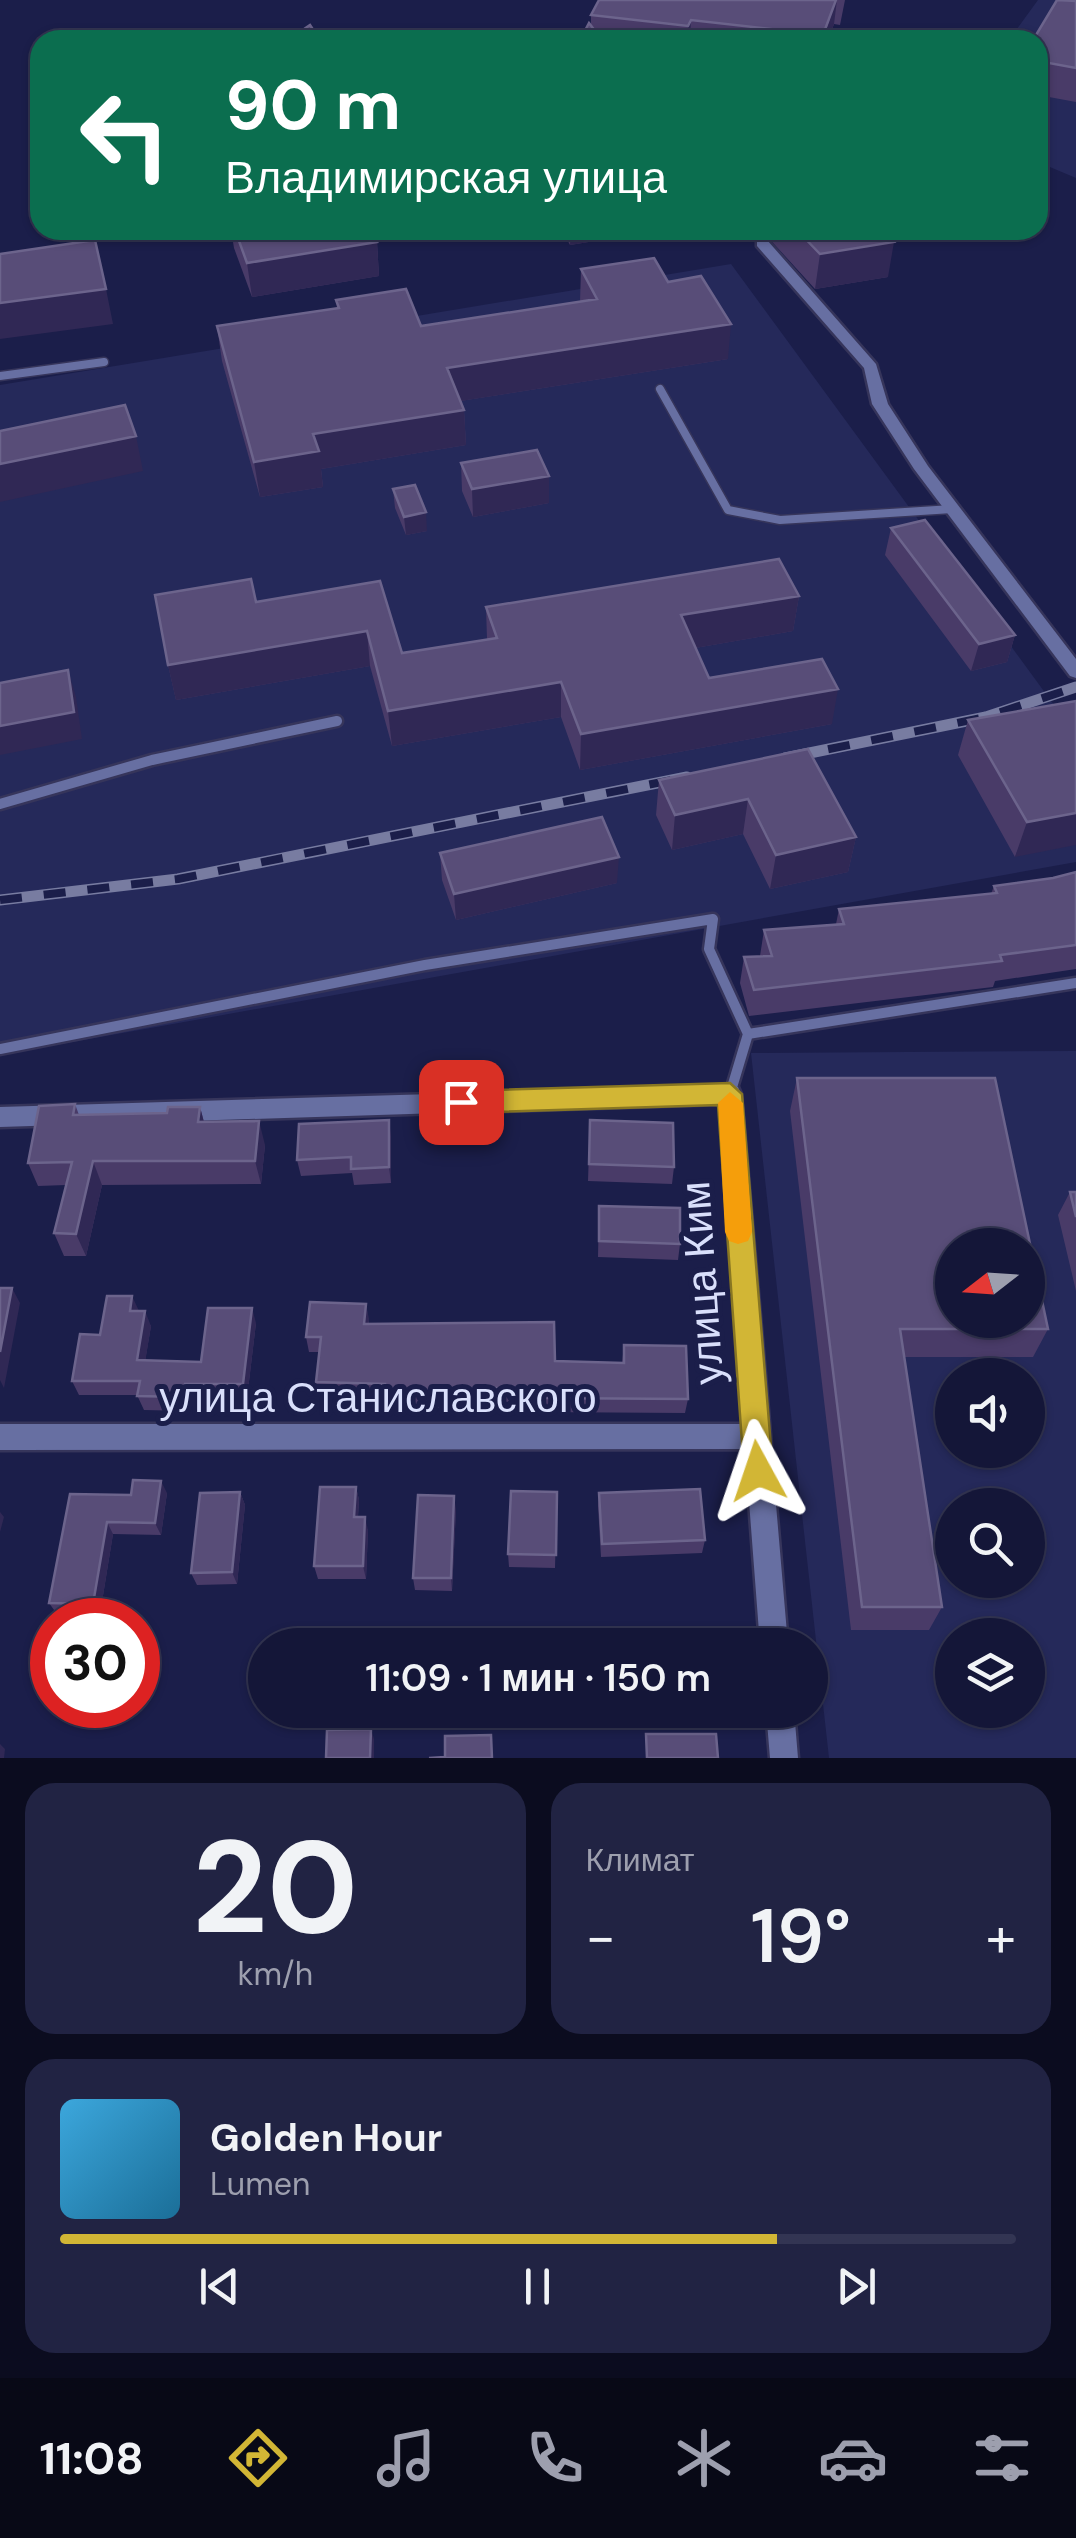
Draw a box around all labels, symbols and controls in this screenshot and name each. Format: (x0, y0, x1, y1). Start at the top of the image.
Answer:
text: 90 m (225, 60, 401, 151)
icon: left (60, 70, 190, 200)
text: Владимирская улица (225, 148, 667, 207)
pin (419, 1060, 504, 1145)
icon: arrive (434, 1075, 489, 1130)
street label: улица Ким (667, 1180, 736, 1386)
north arrow (935, 1228, 1045, 1338)
map controls (935, 1228, 1045, 1728)
button: sound (935, 1358, 1045, 1468)
street label: улица Станиславского (159, 1370, 597, 1425)
position arrow (706, 1419, 810, 1523)
button: search (935, 1488, 1045, 1598)
speed limit sign: 30 (30, 1598, 160, 1728)
button: layers (935, 1618, 1045, 1728)
text: 11:09 · 1 мин · 150 m (365, 1653, 711, 1703)
text: 20 (192, 1803, 358, 1972)
text: Климат (586, 1839, 694, 1881)
text: 19° (751, 1888, 851, 1985)
text: − (586, 1901, 616, 1973)
text: + (986, 1901, 1016, 1973)
text: km/h (237, 1953, 313, 1995)
text: Golden Hour (210, 2113, 442, 2163)
text: Lumen (210, 2163, 310, 2205)
icon: previous (192, 2259, 247, 2314)
icon: pause (510, 2259, 565, 2314)
icon: next (829, 2259, 884, 2314)
icon: directions (223, 2423, 293, 2493)
icon: music (371, 2423, 441, 2493)
icon: phone (520, 2423, 590, 2493)
icon: climate (669, 2423, 739, 2493)
icon: car (818, 2423, 888, 2493)
icon: filters (967, 2423, 1037, 2493)
text: 11:08 (39, 2429, 144, 2488)

